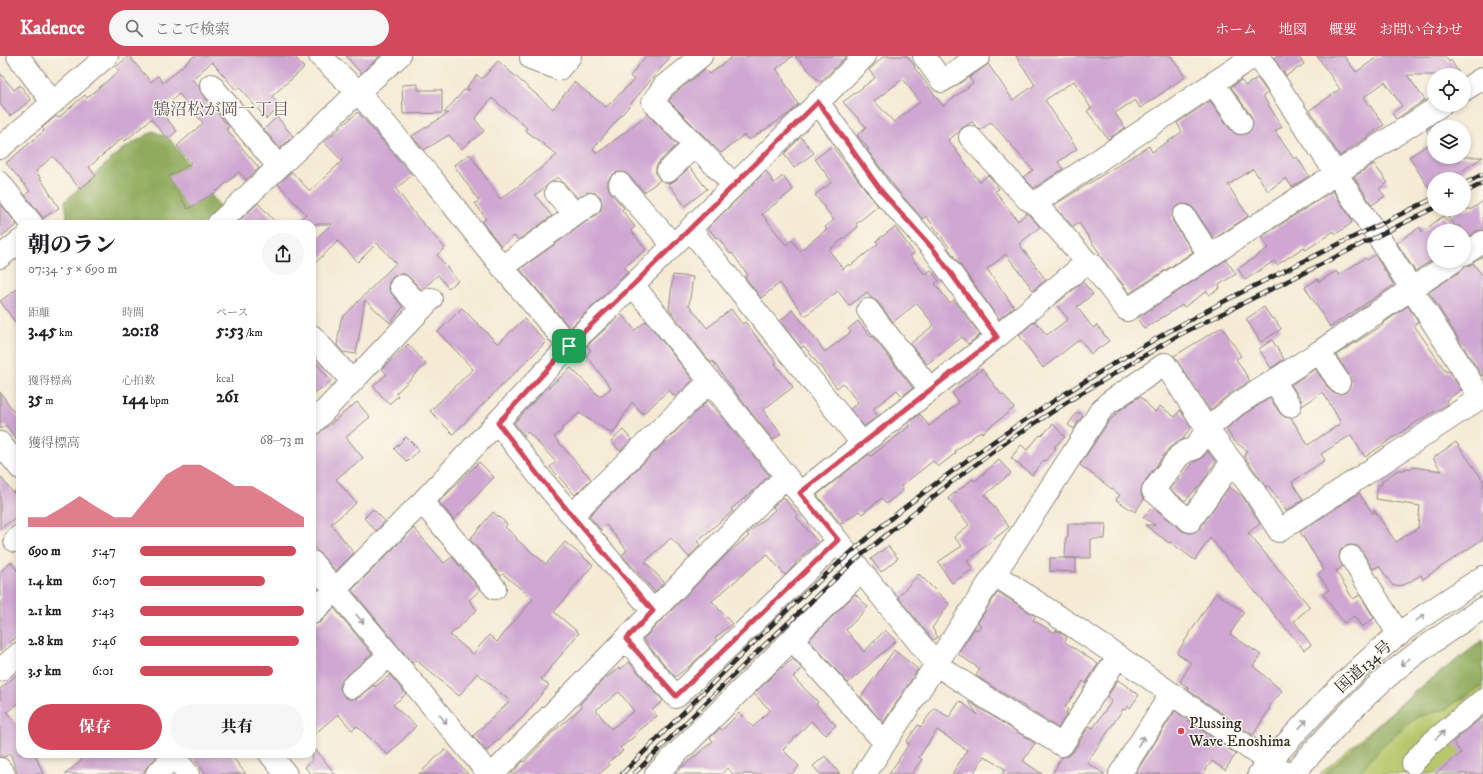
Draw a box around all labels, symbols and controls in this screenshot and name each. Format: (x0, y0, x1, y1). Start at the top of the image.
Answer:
search box (109, 10, 389, 46)
text: Kadence (20, 17, 85, 40)
icon: search (123, 17, 145, 39)
text: ここで検索 (155, 20, 230, 39)
text: ホーム (1215, 21, 1257, 39)
text: 地図 (1279, 21, 1307, 39)
text: 概要 (1329, 21, 1357, 39)
text: お問い合わせ (1379, 21, 1463, 39)
map controls (1427, 68, 1471, 268)
button: locate (1427, 68, 1471, 112)
district label: 鵠沼松が岡一丁目 (153, 99, 289, 121)
button: layers (1427, 120, 1471, 164)
button: + (1427, 172, 1471, 216)
button: − (1427, 224, 1471, 268)
text: 朝のラン (28, 232, 116, 259)
button: share (262, 233, 304, 275)
text: 07:34 · 5 × 690 m (28, 261, 117, 277)
text: 距離 (28, 306, 50, 320)
text: 時間 (122, 306, 144, 320)
text: ペース (216, 306, 248, 320)
text: 3.45 (28, 320, 57, 342)
text: 20:18 (122, 320, 159, 342)
text: 5:53 (216, 320, 244, 342)
text: km (57, 326, 73, 340)
text: /km (244, 326, 263, 340)
pin (552, 329, 586, 363)
icon: arrive (558, 335, 580, 357)
text: kcal (216, 372, 234, 386)
text: 獲得標高 (28, 374, 72, 388)
text: 心拍数 (122, 374, 155, 388)
text: 261 (216, 386, 239, 408)
text: 35 (28, 388, 43, 410)
text: 144 (122, 388, 148, 410)
text: m (43, 394, 53, 408)
text: bpm (148, 394, 169, 408)
text: 68–73 m (260, 432, 304, 448)
text: 獲得標高 (28, 435, 80, 451)
text: 690 m (28, 543, 61, 559)
text: 5:47 (92, 543, 116, 559)
text: 1.4 km (28, 573, 62, 589)
text: 6:07 (92, 573, 116, 589)
text: 2.1 km (28, 603, 61, 619)
text: 5:43 (92, 603, 114, 619)
one-way arrow (355, 614, 364, 625)
one-way arrow (1414, 614, 1425, 622)
text: 2.8 km (28, 633, 63, 649)
text: 5:46 (92, 633, 116, 649)
street label: 国道134号 (1331, 636, 1396, 697)
one-way arrow (1400, 658, 1411, 667)
text: 3.5 km (28, 663, 61, 679)
text: 6:01 (92, 663, 114, 679)
button: 保存 (28, 704, 162, 750)
button: 共有 (170, 704, 304, 750)
place label: Plussing Wave Enoshima (1188, 713, 1291, 751)
one-way arrow (439, 714, 448, 724)
one-way arrow (1299, 719, 1308, 729)
marker: Plussing Wave Enoshima (1176, 726, 1186, 736)
one-way arrow (1435, 731, 1445, 740)
one-way arrow (1137, 736, 1145, 747)

